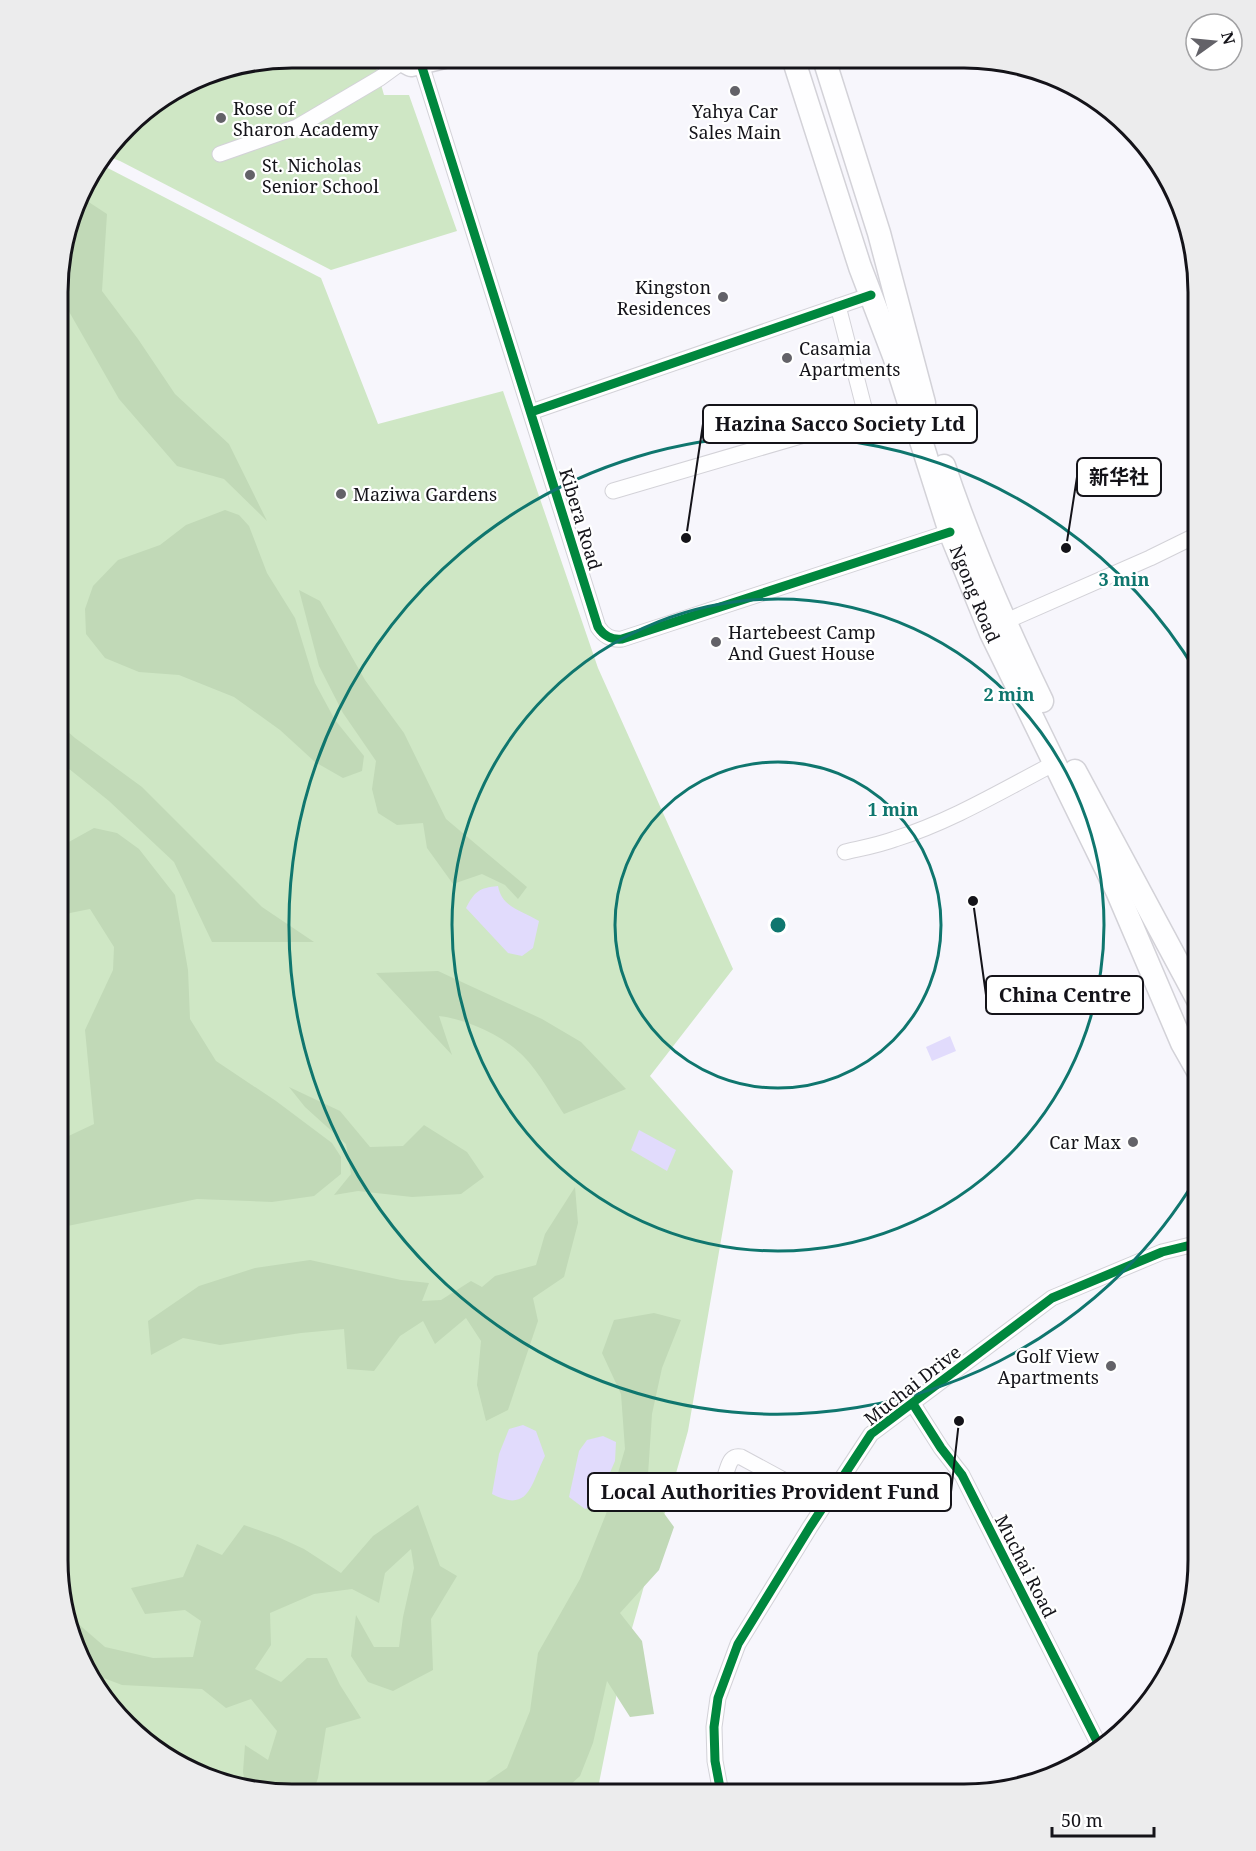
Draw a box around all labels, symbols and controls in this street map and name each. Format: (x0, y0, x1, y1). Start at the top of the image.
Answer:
north arrow (1184, 12, 1244, 72)
text: N (1216, 29, 1241, 47)
marker: Yahya Car Sales Main (728, 84, 742, 98)
place label: Rose of Sharon Academy (233, 96, 379, 141)
place label: Yahya Car Sales Main (689, 99, 782, 144)
marker: Rose of Sharon Academy (214, 111, 228, 125)
place label: St. Nicholas Senior School (262, 153, 379, 198)
marker: St. Nicholas Senior School (243, 168, 257, 182)
place label: Kingston Residences (617, 275, 711, 320)
marker: Kingston Residences (716, 290, 730, 304)
place label: Casamia Apartments (799, 336, 900, 381)
marker: Casamia Apartments (780, 351, 794, 365)
callout: Hazina Sacco Society Ltd (703, 405, 977, 443)
text: Hazina Sacco Society Ltd (715, 410, 965, 437)
callout: 新华社 (1077, 458, 1161, 496)
text: 新华社 (1089, 463, 1149, 490)
street label: Kibera Road (554, 465, 608, 573)
place label: Maziwa Gardens (353, 482, 497, 506)
marker: Maziwa Gardens (334, 487, 348, 501)
street label: Ngong Road (945, 541, 1006, 646)
text: 3 min (1099, 567, 1149, 591)
place label: Hartebeest Camp And Guest House (728, 620, 876, 665)
marker: Hartebeest Camp And Guest House (709, 635, 723, 649)
text: 2 min (984, 682, 1034, 706)
text: 1 min (868, 797, 918, 821)
centre of rings (768, 915, 788, 935)
callout: China Centre (986, 976, 1143, 1014)
text: China Centre (999, 981, 1131, 1008)
place label: Car Max (1049, 1130, 1122, 1154)
marker: Car Max (1126, 1135, 1140, 1149)
street label: Muchai Drive (859, 1340, 965, 1430)
place label: Golf View Apartments (998, 1344, 1099, 1389)
marker: Golf View Apartments (1104, 1359, 1118, 1373)
callout: Local Authorities Provident Fund (588, 1473, 951, 1511)
text: Local Authorities Provident Fund (601, 1478, 939, 1505)
street label: Muchai Road (990, 1510, 1062, 1622)
scale bar (1052, 1800, 1154, 1838)
text: 50 m (1061, 1808, 1103, 1832)

